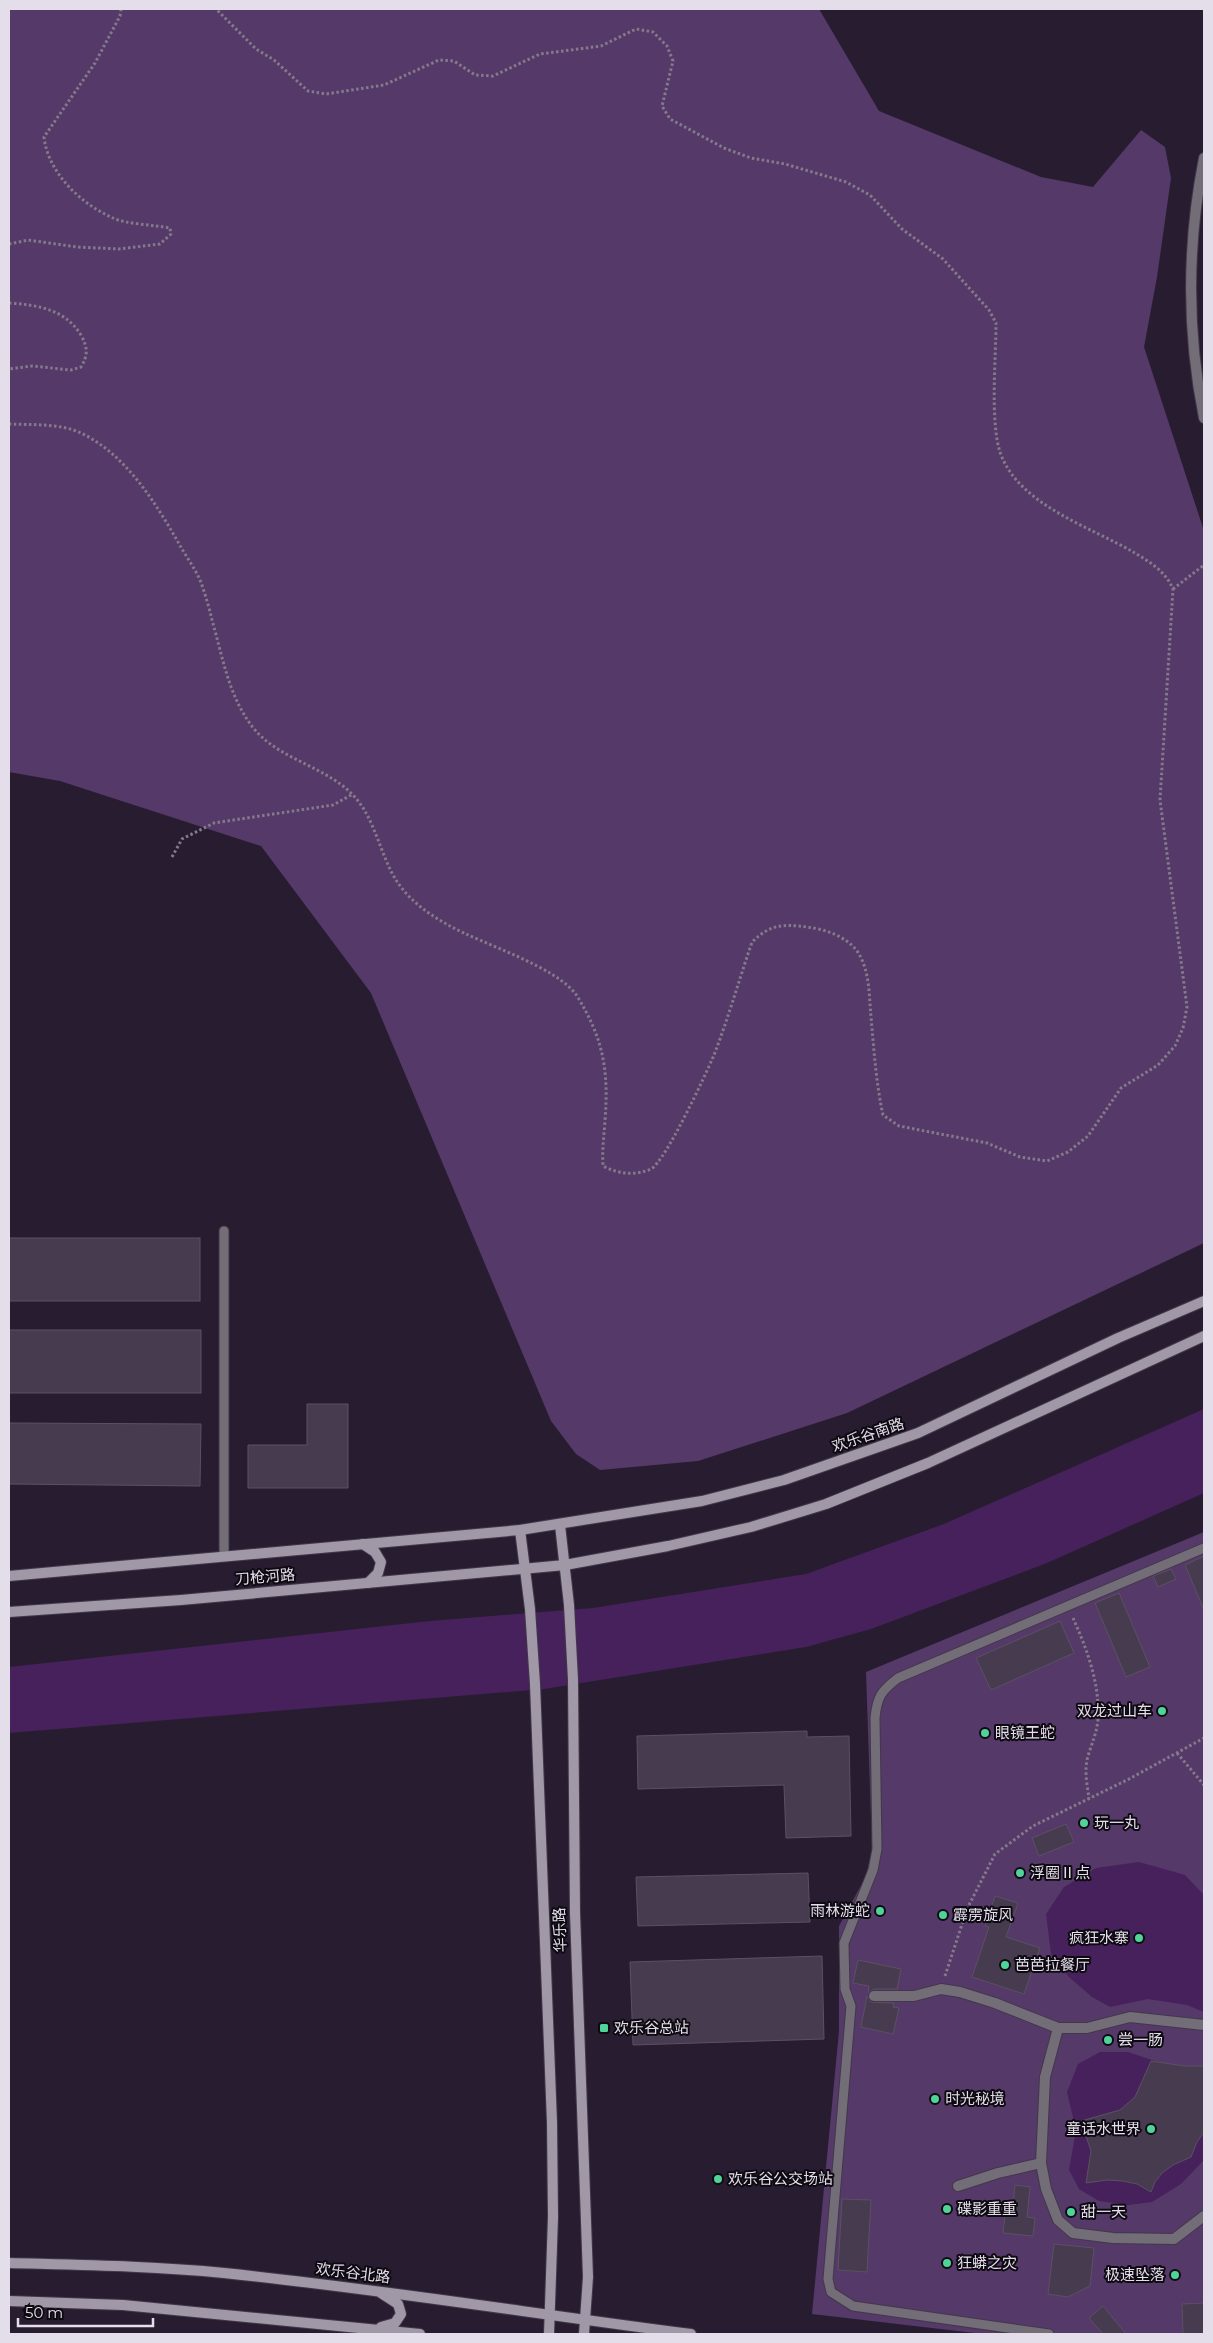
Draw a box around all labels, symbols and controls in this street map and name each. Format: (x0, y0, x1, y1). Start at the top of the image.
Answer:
street label: 欢乐谷南路 (829, 1413, 906, 1456)
street label: 刀枪河路 (234, 1564, 296, 1589)
place label: 双龙过山车 (1077, 1701, 1152, 1720)
marker: 双龙过山车 (1156, 1705, 1168, 1717)
place label: 眼镜王蛇 (995, 1723, 1055, 1742)
marker: 眼镜王蛇 (979, 1727, 991, 1739)
place label: 玩一丸 (1094, 1813, 1139, 1832)
marker: 玩一丸 (1078, 1817, 1090, 1829)
place label: 浮圈Ⅱ点 (1030, 1863, 1090, 1882)
marker: 浮圈Ⅱ点 (1014, 1867, 1026, 1879)
place label: 雨林游蛇 (810, 1901, 870, 1920)
marker: 雨林游蛇 (874, 1905, 886, 1917)
place label: 霹雳旋风 (953, 1905, 1013, 1924)
street label: 华乐路 (549, 1907, 570, 1953)
marker: 霹雳旋风 (937, 1909, 949, 1921)
place label: 疯狂水寨 (1069, 1928, 1129, 1947)
marker: 疯狂水寨 (1133, 1932, 1145, 1944)
place label: 芭芭拉餐厅 (1015, 1955, 1090, 1974)
marker: 芭芭拉餐厅 (999, 1959, 1011, 1971)
place label: 欢乐谷总站 (614, 2018, 689, 2037)
marker: 欢乐谷总站 (598, 2022, 610, 2034)
place label: 尝一肠 (1118, 2030, 1163, 2049)
marker: 尝一肠 (1102, 2034, 1114, 2046)
place label: 时光秘境 (945, 2089, 1005, 2108)
marker: 时光秘境 (929, 2093, 941, 2105)
place label: 童话水世界 (1066, 2119, 1141, 2138)
marker: 童话水世界 (1145, 2123, 1157, 2135)
place label: 欢乐谷公交场站 (728, 2169, 833, 2188)
marker: 欢乐谷公交场站 (712, 2173, 724, 2185)
place label: 碟影重重 (957, 2199, 1017, 2218)
place label: 甜一天 (1081, 2202, 1126, 2221)
marker: 碟影重重 (941, 2203, 953, 2215)
marker: 甜一天 (1065, 2206, 1077, 2218)
place label: 狂蟒之灾 (957, 2253, 1017, 2272)
marker: 狂蟒之灾 (941, 2257, 953, 2269)
street label: 欢乐谷北路 (315, 2259, 391, 2287)
place label: 极速坠落 (1105, 2265, 1165, 2284)
marker: 极速坠落 (1169, 2269, 1181, 2281)
scale bar (18, 2296, 152, 2328)
text: 50 m (25, 2303, 63, 2322)

